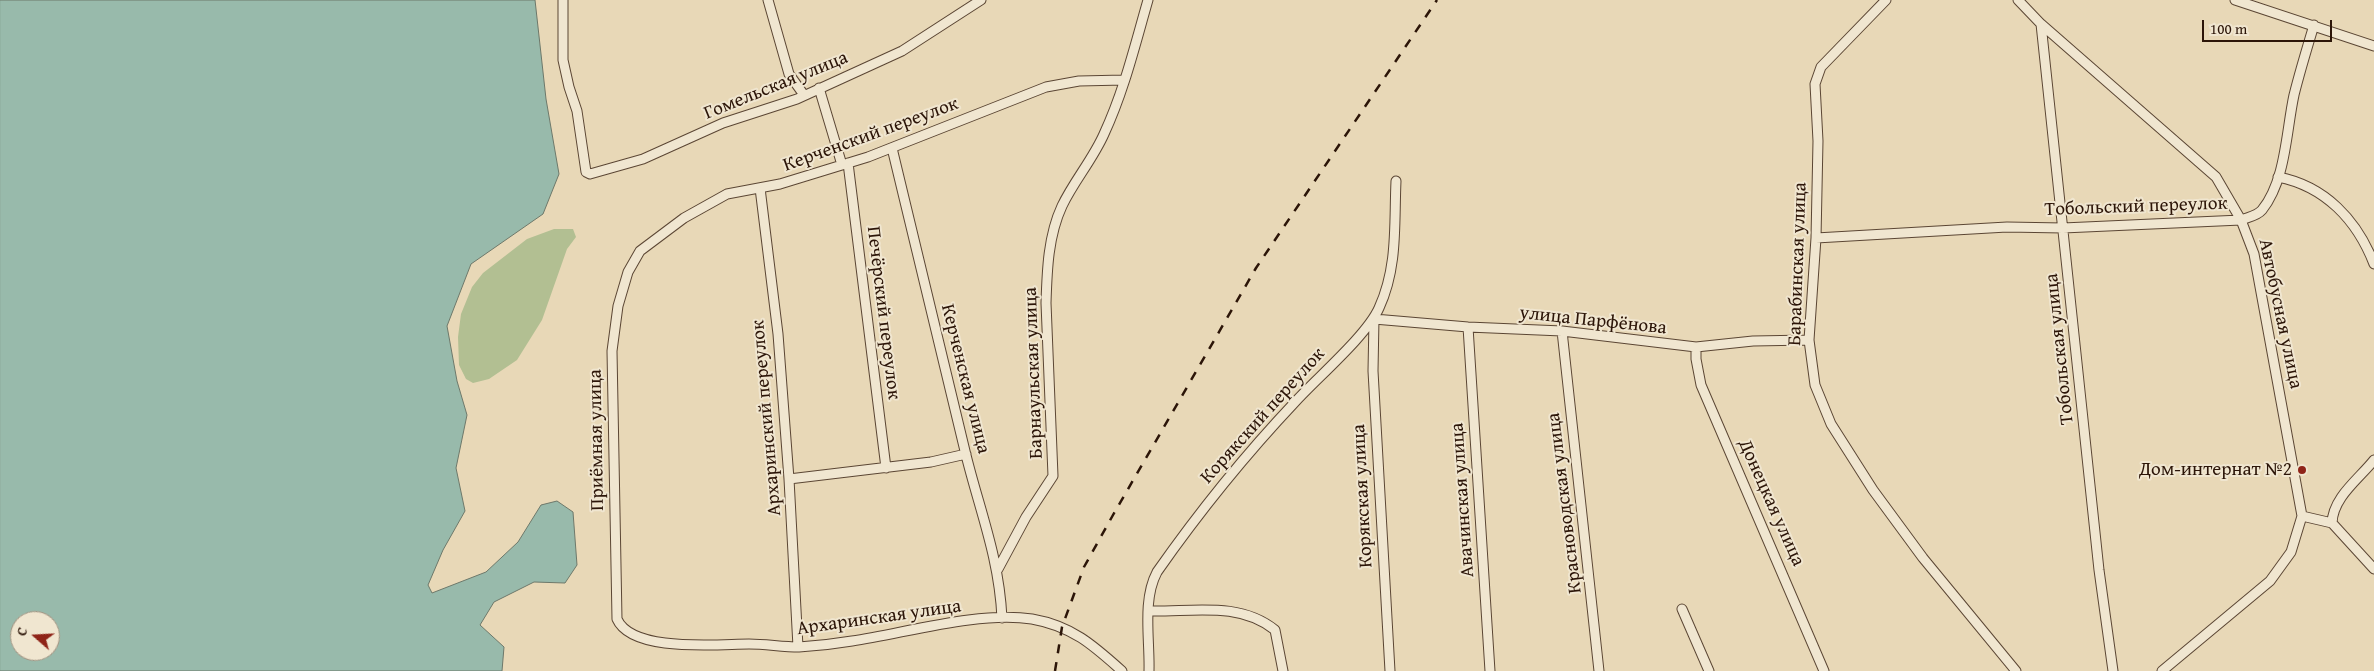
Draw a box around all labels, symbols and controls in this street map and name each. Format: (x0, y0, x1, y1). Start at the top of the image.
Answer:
scale bar (2204, 10, 2334, 42)
text: 100 m (2210, 18, 2247, 39)
street label: Гомельская улица (701, 47, 851, 125)
street label: Керченский переулок (780, 93, 962, 177)
street label: Барабинская улица (1784, 182, 1812, 346)
street label: Тобольский переулок (2044, 192, 2228, 222)
street label: Печёрский переулок (861, 225, 905, 401)
street label: Автобусная улица (2253, 237, 2307, 391)
street label: Тобольская улица (2041, 272, 2079, 426)
street label: Барнаульская улица (1020, 287, 1048, 459)
street label: Керченская улица (935, 302, 995, 456)
street label: улица Парфёнова (1518, 302, 1668, 340)
street label: Архаринский переулок (747, 319, 787, 517)
street label: Корякский переулок (1196, 343, 1330, 489)
street label: Приёмная улица (584, 369, 610, 511)
street label: Красноводская улица (1543, 411, 1587, 595)
street label: Авачинская улица (1446, 422, 1480, 578)
street label: Корякская улица (1348, 424, 1378, 568)
street label: Донецкая улица (1733, 436, 1809, 570)
place label: Дом-интернат №2 (2139, 459, 2292, 481)
marker: Дом-интернат №2 (2296, 464, 2308, 476)
street label: Архаринская улица (795, 595, 963, 641)
north arrow (10, 611, 60, 661)
text: С (11, 624, 33, 638)

